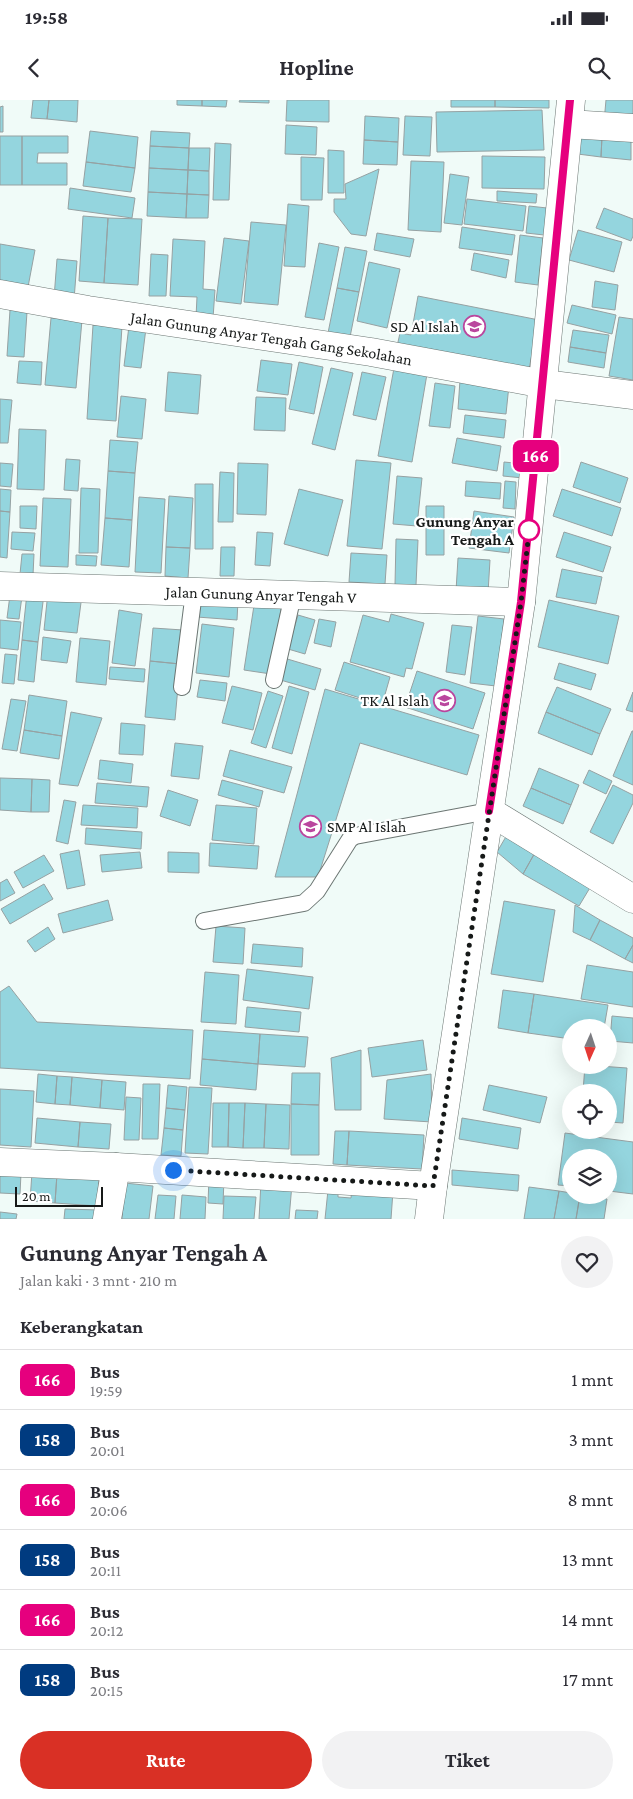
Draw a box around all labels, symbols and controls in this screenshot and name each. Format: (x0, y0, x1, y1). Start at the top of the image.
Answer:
text: 19:58 (25, 7, 68, 28)
icon: back (20, 54, 48, 82)
icon: search (585, 54, 613, 82)
text: Hopline (279, 55, 354, 80)
street label: Jalan Gunung Anyar Tengah Gang Sekolahan (127, 308, 414, 368)
school or university icon: SD Al Islah (463, 314, 487, 338)
place label: SD Al Islah (390, 318, 459, 335)
line badge: 166 (507, 440, 565, 472)
text: 166 (523, 446, 549, 466)
place label: Gunung Anyar Tengah A (416, 513, 515, 548)
marker: Gunung Anyar Tengah A (518, 519, 540, 541)
street label: Jalan Gunung Anyar Tengah V (163, 583, 357, 606)
school or university icon: TK Al Islah (433, 688, 457, 712)
place label: TK Al Islah (360, 692, 429, 709)
school or university icon: SMP Al Islah (299, 814, 323, 838)
place label: SMP Al Islah (327, 818, 407, 835)
north arrow (562, 1019, 618, 1074)
map controls (562, 1019, 617, 1204)
button: locate (562, 1084, 617, 1139)
button: layers (562, 1149, 617, 1204)
your location (161, 1158, 186, 1183)
scale bar (15, 1184, 102, 1207)
text: 20 m (22, 1188, 50, 1204)
button: heart (561, 1236, 613, 1288)
text: Gunung Anyar Tengah A (20, 1239, 267, 1266)
text: Jalan kaki · 3 mnt · 210 m (20, 1272, 177, 1289)
text: Keberangkatan (20, 1316, 143, 1337)
text: Bus (90, 1361, 120, 1382)
text: 1 mnt (571, 1369, 613, 1390)
text: 166 (34, 1370, 61, 1390)
text: 19:59 (90, 1382, 123, 1399)
text: Bus (90, 1421, 120, 1442)
text: 3 mnt (569, 1429, 613, 1450)
text: 158 (34, 1430, 61, 1450)
text: 20:01 (90, 1442, 125, 1459)
text: Bus (90, 1481, 120, 1502)
text: 8 mnt (567, 1489, 613, 1510)
text: 166 (34, 1490, 61, 1510)
text: 20:06 (90, 1502, 128, 1519)
text: Bus (90, 1541, 120, 1562)
text: 13 mnt (562, 1549, 613, 1570)
text: 158 (34, 1550, 61, 1570)
text: 20:11 (90, 1562, 121, 1579)
text: Bus (90, 1601, 120, 1622)
text: 14 mnt (562, 1609, 613, 1630)
text: 166 (34, 1610, 61, 1630)
text: 20:12 (90, 1622, 123, 1639)
text: Bus (90, 1661, 120, 1682)
text: 17 mnt (563, 1669, 613, 1690)
text: 158 (34, 1670, 61, 1690)
text: 20:15 (90, 1682, 123, 1699)
button: Rute (20, 1731, 312, 1789)
button: Tiket (322, 1731, 613, 1789)

